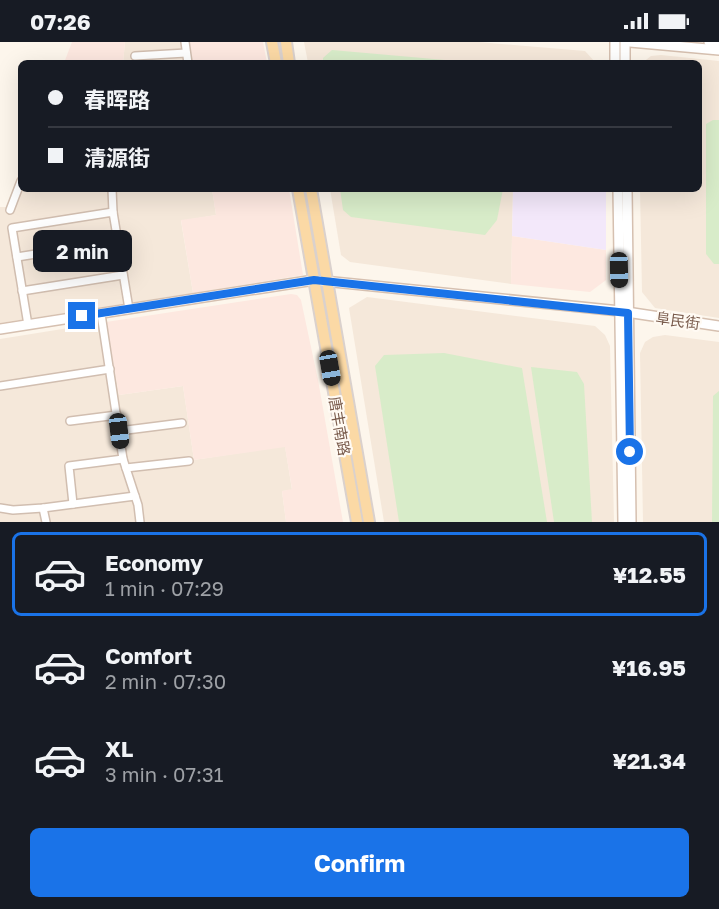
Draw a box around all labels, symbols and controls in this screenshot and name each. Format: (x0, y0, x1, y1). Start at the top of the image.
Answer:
text: 07:26 (30, 8, 91, 35)
text: 春晖路 (84, 86, 150, 113)
text: 清源街 (84, 144, 150, 171)
callout: 2 min (32, 229, 132, 271)
text: 2 min (56, 239, 109, 263)
car (610, 252, 628, 288)
route end (68, 302, 95, 329)
street label: 阜民街 (654, 308, 702, 332)
car (318, 349, 342, 387)
street label: 唐丰南路 (326, 395, 354, 457)
car (108, 412, 130, 450)
route start (616, 438, 643, 465)
icon: car (33, 547, 87, 601)
text: Economy (105, 549, 203, 576)
text: ¥12.55 (613, 561, 686, 588)
text: 1 min · 07:29 (105, 576, 224, 600)
icon: car (33, 640, 87, 694)
text: Comfort (105, 642, 192, 669)
text: ¥16.95 (612, 654, 686, 681)
text: 2 min · 07:30 (105, 669, 226, 693)
icon: car (33, 733, 87, 787)
text: XL (105, 735, 133, 762)
text: ¥21.34 (613, 747, 686, 774)
text: 3 min · 07:31 (105, 762, 223, 786)
button: Confirm (30, 828, 689, 897)

